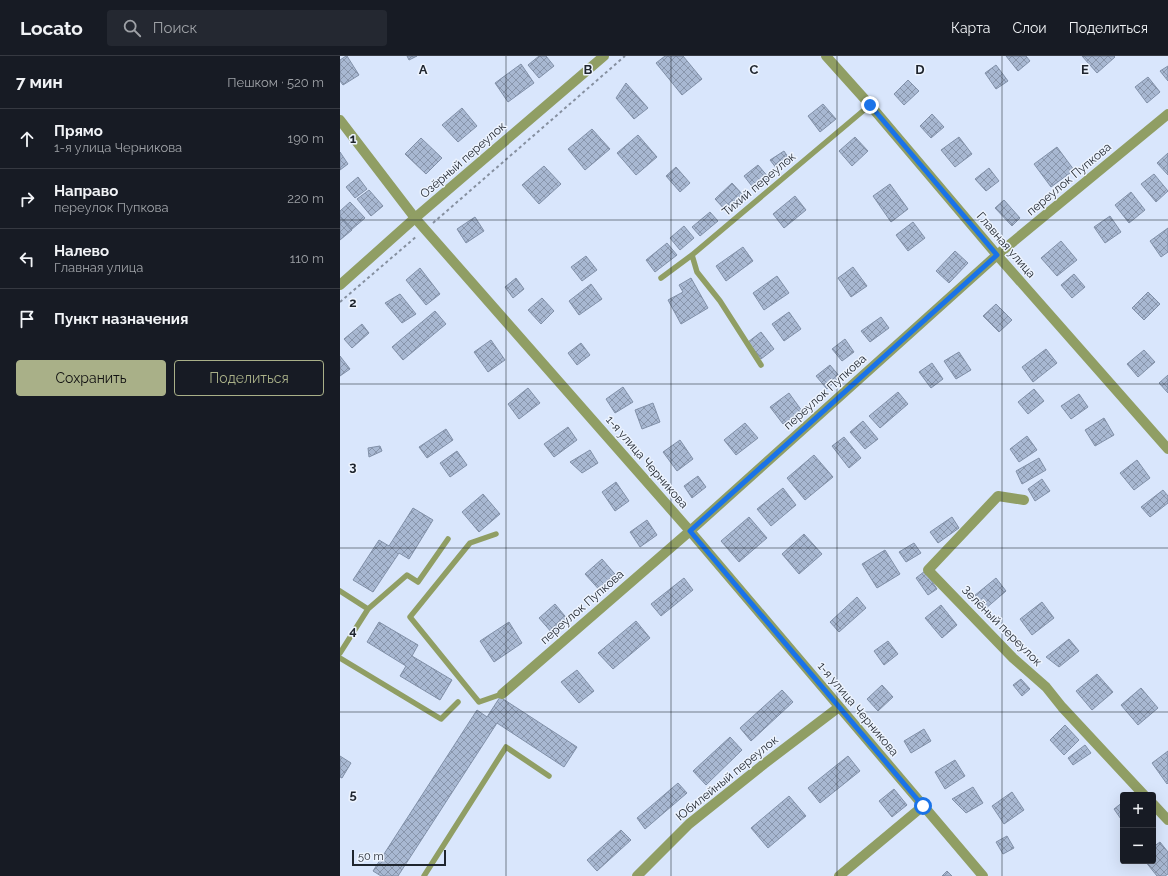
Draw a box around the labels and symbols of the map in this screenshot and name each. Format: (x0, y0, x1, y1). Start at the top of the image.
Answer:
text: A (419, 62, 428, 77)
text: B (584, 62, 593, 77)
text: C (750, 62, 759, 77)
text: D (915, 62, 925, 77)
text: E (1081, 62, 1089, 77)
route end (861, 96, 879, 114)
street label: Озёрный переулок (417, 119, 509, 201)
text: 1 (350, 131, 357, 146)
street label: переулок Пупкова (1024, 140, 1114, 218)
street label: Тихий переулок (719, 149, 799, 219)
street label: Главная улица (974, 209, 1038, 281)
text: 2 (349, 295, 357, 310)
street label: переулок Пупкова (781, 351, 869, 433)
street label: 1-я улица Черникова (603, 413, 691, 511)
text: 3 (349, 459, 357, 474)
street label: переулок Пупкова (537, 567, 627, 647)
street label: Зелёный переулок (959, 583, 1045, 669)
text: 4 (349, 623, 357, 638)
street label: 1-я улица Черникова (815, 659, 901, 759)
street label: Юбилейный переулок (673, 732, 781, 824)
text: 5 (349, 787, 357, 802)
route start (914, 797, 932, 815)
scale bar (352, 848, 446, 867)

